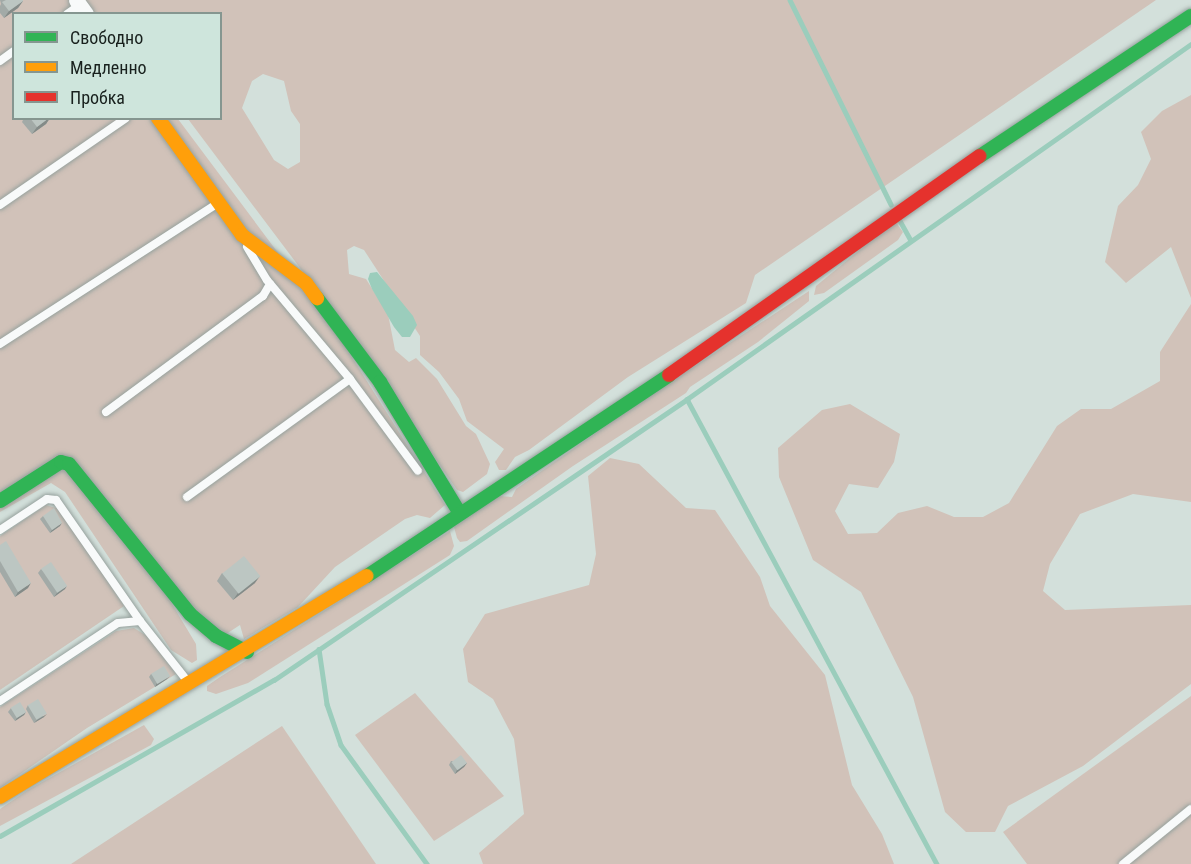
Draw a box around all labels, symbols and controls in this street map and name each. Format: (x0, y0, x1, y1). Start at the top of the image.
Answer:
legend (12, 12, 222, 120)
text: Свободно (70, 27, 143, 48)
text: Медленно (70, 57, 147, 78)
text: Пробка (70, 87, 125, 108)

